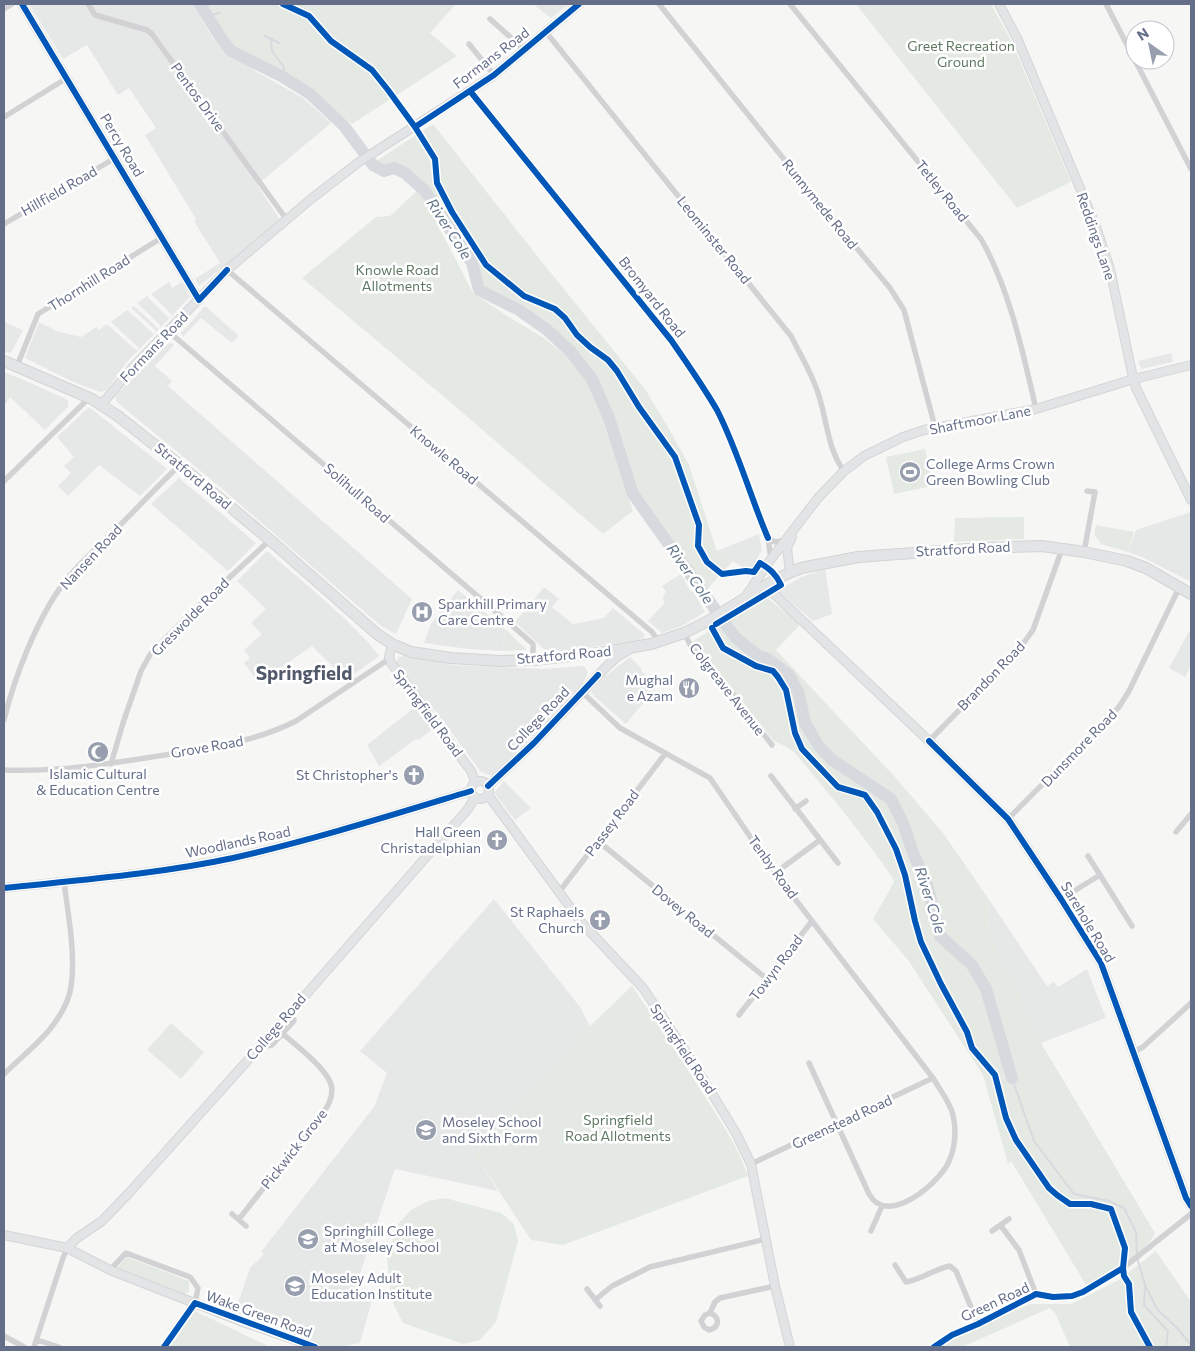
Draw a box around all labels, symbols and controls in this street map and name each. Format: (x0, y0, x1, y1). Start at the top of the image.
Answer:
north arrow (1125, 20, 1175, 70)
street label: Formans Road (449, 23, 532, 92)
text: N (1134, 24, 1152, 44)
park label: Greet Recreation Ground (907, 37, 1015, 70)
street label: Pentos Drive (168, 59, 229, 134)
street label: Percy Road (97, 110, 148, 179)
street label: Runnymede Road (779, 155, 862, 252)
street label: Tetley Road (912, 156, 972, 225)
street label: Hillfield Road (18, 162, 100, 219)
street label: Reddings Lane (1074, 190, 1119, 282)
street label: Leominster Road (674, 192, 755, 287)
water label: River Cole (423, 195, 476, 262)
street label: Thornhill Road (45, 251, 133, 314)
street label: Bromyard Road (616, 253, 689, 341)
park label: Knowle Road Allotments (355, 261, 439, 294)
street label: Formans Road (116, 308, 191, 385)
street label: Shaftmoor Lane (928, 401, 1032, 438)
street label: Knowle Road (407, 421, 482, 488)
street label: Stratford Road (152, 439, 235, 513)
place label: College Arms Crown Green Bowling Club (926, 455, 1055, 488)
street label: Solihull Road (321, 459, 394, 526)
sports icon: College Arms Crown Green Bowling Club (898, 460, 922, 484)
street label: Nansen Road (56, 520, 125, 593)
street label: Stratford Road (915, 538, 1011, 559)
water label: River Cole (664, 540, 718, 607)
street label: Greswolde Road (147, 574, 232, 659)
place label: Sparkhill Primary Care Centre (438, 595, 547, 628)
hospital icon: Sparkhill Primary Care Centre (410, 600, 434, 624)
street label: Brandon Road (953, 637, 1028, 714)
street label: Colgreave Avenue (686, 639, 769, 738)
street label: Stratford Road (516, 642, 612, 667)
district label: Springfield (256, 661, 352, 684)
street label: Springfield Road (390, 666, 467, 760)
place label: Mughal e Azam (625, 671, 673, 704)
restaurant icon: Mughal e Azam (677, 676, 701, 700)
street label: College Road (503, 683, 572, 754)
street label: Dunsmore Road (1037, 705, 1120, 790)
street label: Grove Road (169, 732, 245, 761)
mosque icon: Islamic Cultural & Education Centre (86, 740, 110, 764)
church icon: St Christopher's (402, 763, 426, 787)
place label: Islamic Cultural & Education Centre (36, 765, 160, 798)
place label: St Christopher's (296, 766, 398, 783)
street label: Passey Road (581, 786, 642, 859)
street label: Woodlands Road (184, 822, 292, 861)
place label: Hall Green Christadelphian (381, 823, 481, 856)
church icon: Hall Green Christadelphian (485, 828, 509, 852)
street label: Tenby Road (745, 832, 802, 902)
water label: River Cole (912, 864, 950, 935)
street label: Sarehole Road (1058, 878, 1119, 965)
street label: Dovey Road (649, 880, 718, 941)
place label: St Raphaels Church (510, 903, 584, 936)
church icon: St Raphaels Church (588, 908, 612, 932)
street label: Towyn Road (745, 931, 806, 1004)
street label: College Road (242, 990, 309, 1063)
street label: Springfield Road (647, 1001, 720, 1097)
street label: Greenstead Road (789, 1091, 895, 1152)
street label: Pickwick Grove (257, 1105, 330, 1192)
park label: Springfield Road Allotments (565, 1111, 671, 1144)
place label: Moseley School and Sixth Form (442, 1113, 541, 1146)
school or university icon: Moseley School and Sixth Form (414, 1118, 438, 1142)
place label: Springhill College at Moseley School (324, 1222, 439, 1255)
school or university icon: Springhill College at Moseley School (296, 1227, 320, 1251)
place label: Moseley Adult Education Institute (311, 1269, 432, 1302)
school or university icon: Moseley Adult Education Institute (283, 1274, 307, 1298)
street label: Green Road (958, 1278, 1032, 1325)
street label: Wake Green Road (204, 1286, 315, 1341)

